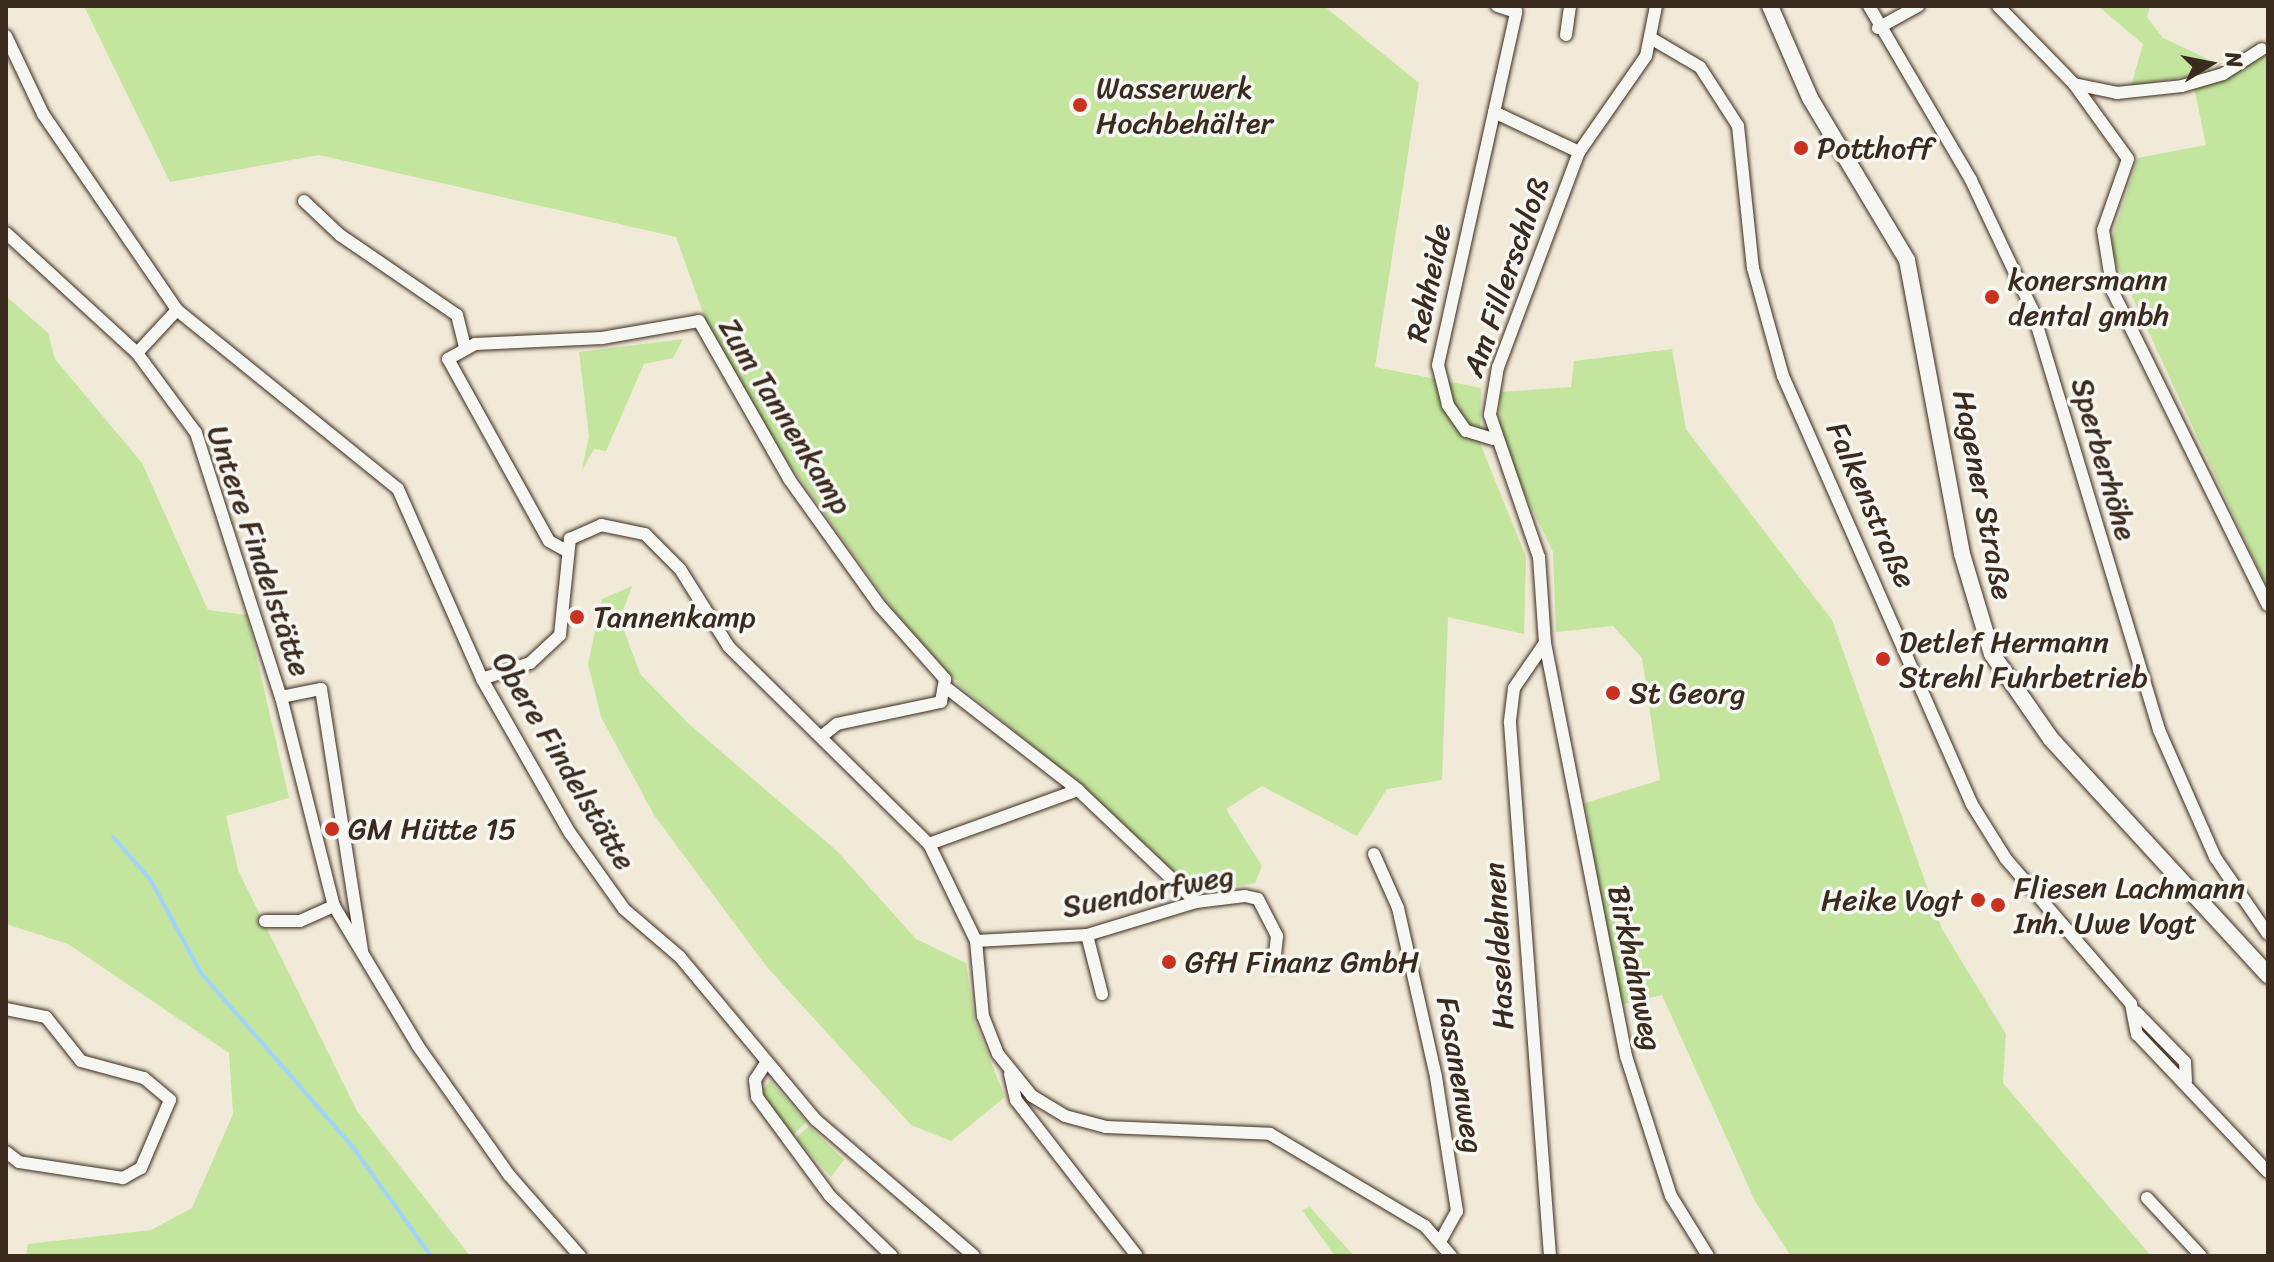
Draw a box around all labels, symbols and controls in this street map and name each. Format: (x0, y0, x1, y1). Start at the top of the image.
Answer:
north arrow (2170, 24, 2250, 104)
text: N (2214, 49, 2255, 71)
place label: Wasserwerk Hochbehälter (1096, 70, 1273, 140)
marker: Wasserwerk Hochbehälter (1071, 96, 1089, 114)
place label: Potthoff (1817, 130, 1933, 166)
marker: Potthoff (1792, 139, 1810, 157)
street label: Am Fillerschloß (1455, 173, 1557, 381)
street label: Rehheide (1399, 221, 1459, 345)
place label: konersmann dental gmbh (2008, 262, 2169, 332)
marker: konersmann dental gmbh (1983, 288, 2001, 306)
street label: Zum Tannenkamp (710, 311, 860, 521)
street label: Sperberhöhe (2064, 374, 2144, 544)
street label: Hagener Straße (1945, 387, 2021, 603)
street label: Falkenstraße (1818, 416, 1924, 594)
street label: Untere Findelstätte (199, 421, 319, 681)
place label: Tannenkamp (593, 599, 756, 635)
marker: Tannenkamp (568, 608, 586, 626)
place label: Detlef Hermann Strehl Fuhrbetrieb (1899, 624, 2148, 694)
street label: Obere Findelstätte (485, 645, 643, 877)
marker: Detlef Hermann Strehl Fuhrbetrieb (1874, 650, 1892, 668)
place label: St Georg (1629, 675, 1746, 711)
marker: St Georg (1604, 684, 1622, 702)
place label: GM Hütte 15 (348, 811, 517, 847)
marker: GM Hütte 15 (323, 820, 341, 838)
street label: Suendorfweg (1059, 857, 1237, 925)
street label: Haseldehnen (1477, 861, 1521, 1031)
place label: Fliesen Lachmann Inh. Uwe Vogt (2014, 870, 2245, 940)
street label: Birkhahnweg (1600, 882, 1670, 1054)
place label: Heike Vogt (1820, 882, 1962, 918)
marker: Heike Vogt (1969, 891, 1987, 909)
marker: Fliesen Lachmann Inh. Uwe Vogt (1989, 896, 2007, 914)
place label: GfH Finanz GmbH (1185, 944, 1419, 980)
marker: GfH Finanz GmbH (1160, 953, 1178, 971)
street label: Fasanenweg (1429, 994, 1491, 1156)

